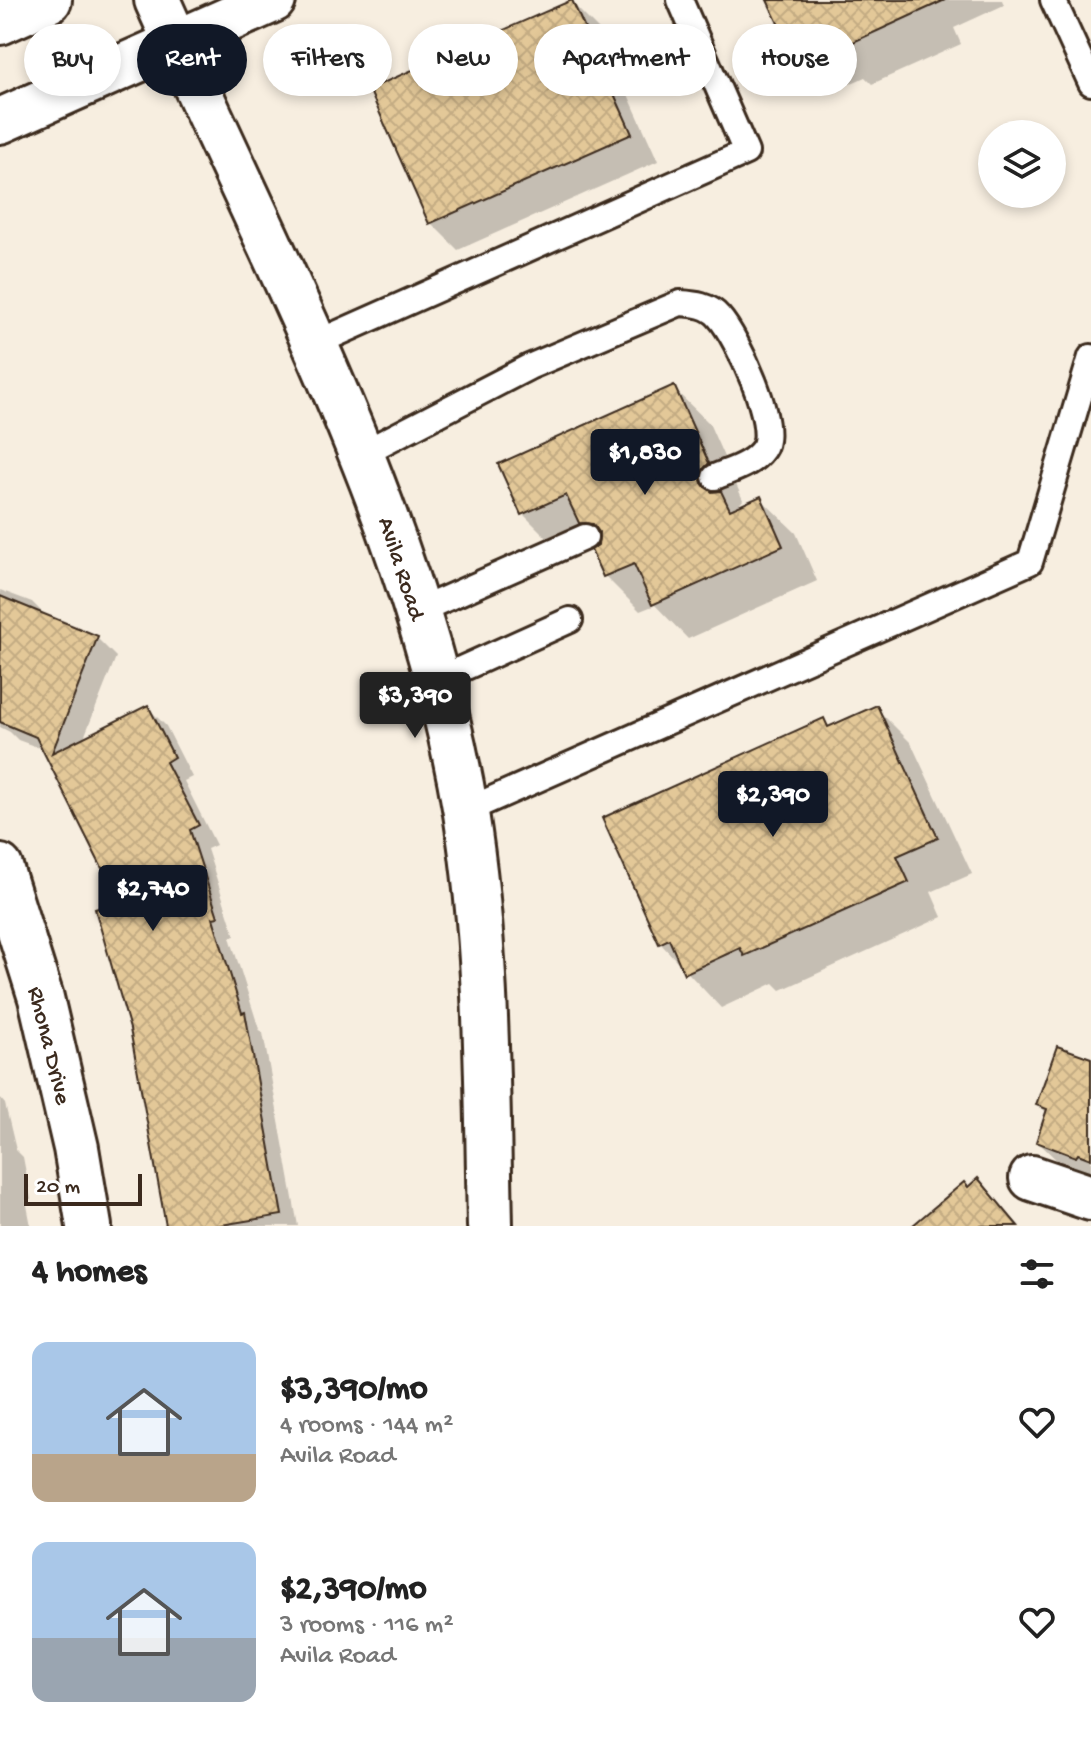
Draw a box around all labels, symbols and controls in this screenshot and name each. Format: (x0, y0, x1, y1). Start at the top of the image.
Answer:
chip: Buy (24, 24, 121, 96)
chip: Rent (137, 24, 247, 96)
chip: Filters (263, 24, 392, 96)
chip: New (408, 24, 518, 96)
chip: Apartment (534, 24, 716, 96)
chip: House (732, 24, 857, 96)
map controls (978, 120, 1066, 208)
button: layers (978, 120, 1066, 208)
pin: $1,830 (580, 429, 710, 497)
text: $1,830 (609, 439, 681, 470)
street label: Avila Road (369, 514, 431, 626)
pin: $3,390 (350, 672, 480, 740)
text: $3,390 (378, 682, 452, 713)
pin: $2,390 (708, 771, 838, 839)
text: $2,390 (736, 781, 810, 812)
pin: $2,740 (88, 865, 218, 933)
text: $2,740 (116, 875, 190, 906)
street label: Rhona Drive (19, 984, 76, 1108)
scale bar (24, 1170, 142, 1206)
text: 20 m (36, 1175, 80, 1201)
icon: filters (1015, 1252, 1059, 1296)
text: 4 homes (32, 1254, 146, 1294)
text: $3,390/mo (280, 1371, 428, 1411)
icon: home (96, 1374, 192, 1470)
icon: heart (1015, 1400, 1059, 1444)
text: 4 rooms · 144 m² (280, 1411, 453, 1442)
text: Avila Road (280, 1442, 396, 1473)
text: $2,390/mo (280, 1571, 427, 1611)
icon: home (96, 1574, 192, 1670)
icon: heart (1015, 1600, 1059, 1644)
text: 3 rooms · 116 m² (280, 1611, 453, 1642)
text: Avila Road (280, 1642, 396, 1673)

